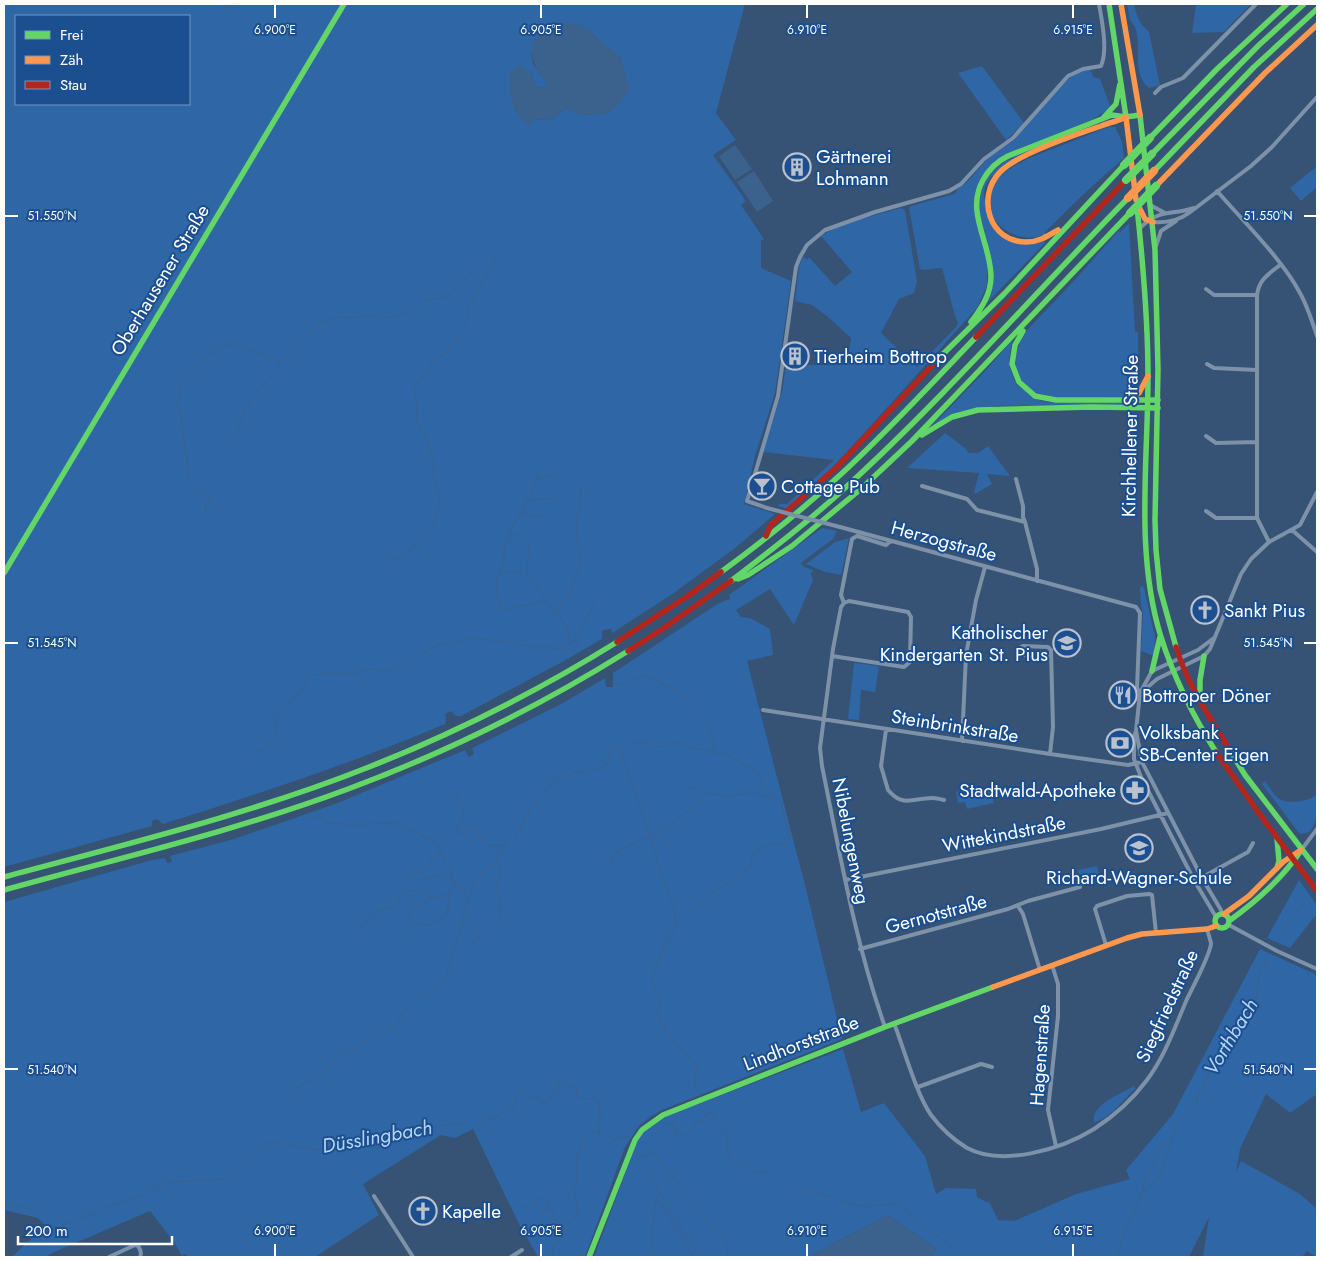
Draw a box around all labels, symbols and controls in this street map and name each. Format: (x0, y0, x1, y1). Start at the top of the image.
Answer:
legend (15, 15, 190, 105)
text: 6.900°E (254, 21, 296, 39)
text: 6.905°E (520, 21, 562, 39)
text: 6.910°E (787, 21, 827, 39)
text: 6.915°E (1053, 21, 1093, 39)
text: Frei (60, 24, 84, 46)
text: Zäh (60, 49, 83, 71)
text: Stau (60, 74, 87, 96)
place label: Gärtnerei Lohmann (816, 143, 892, 192)
building icon: Gärtnerei Lohmann (782, 152, 812, 182)
street label: Oberhausener Straße (104, 199, 216, 361)
text: 51.550°N (27, 207, 77, 225)
text: 51.550°N (1243, 207, 1293, 225)
building icon: Tierheim Bottrop (780, 341, 810, 371)
place label: Tierheim Bottrop (814, 343, 947, 370)
street label: Kirchhellener Straße (1115, 354, 1145, 517)
bar icon: Cottage Pub (747, 471, 777, 501)
place label: Cottage Pub (781, 473, 880, 500)
street label: Herzogstraße (888, 514, 1000, 568)
church icon: Sankt Pius (1190, 595, 1220, 625)
place label: Sankt Pius (1224, 597, 1305, 624)
place label: Katholischer Kindergarten St. Pius (880, 619, 1048, 668)
school or university icon: Katholischer Kindergarten St. Pius (1052, 628, 1082, 658)
text: 51.545°N (28, 634, 76, 652)
text: 51.545°N (1244, 634, 1292, 652)
restaurant icon: Bottroper Döner (1108, 680, 1138, 710)
place label: Bottroper Döner (1142, 682, 1272, 709)
street label: Steinbrinkstraße (889, 703, 1021, 749)
place label: Volksbank SB-Center Eigen (1139, 719, 1269, 768)
bank icon: Volksbank SB-Center Eigen (1105, 728, 1135, 758)
street label: Nibelungenweg (826, 775, 876, 907)
pharmacy icon: Stadtwald-Apotheke (1120, 775, 1150, 805)
place label: Stadtwald-Apotheke (959, 777, 1116, 804)
street label: Wittekindstraße (940, 809, 1068, 859)
school or university icon: Richard-Wagner-Schule (1124, 833, 1154, 863)
place label: Richard-Wagner-Schule (1046, 864, 1232, 891)
street label: Gernotstraße (882, 887, 990, 941)
street label: Siegfriedstraße (1129, 945, 1205, 1067)
water label: Vorthbach (1197, 993, 1265, 1081)
street label: Hagenstraße (1023, 1003, 1057, 1107)
street label: Lindhorststraße (739, 1009, 863, 1077)
text: 51.540°N (27, 1061, 77, 1079)
text: 51.540°N (1243, 1061, 1293, 1079)
water label: Düsslingbach (320, 1113, 434, 1161)
church icon: Kapelle (408, 1196, 438, 1226)
place label: Kapelle (442, 1198, 501, 1225)
scale bar (18, 1214, 171, 1246)
text: 200 m (25, 1220, 68, 1242)
text: 6.900°E (254, 1222, 296, 1240)
text: 6.905°E (520, 1222, 562, 1240)
text: 6.910°E (787, 1222, 827, 1240)
text: 6.915°E (1053, 1222, 1093, 1240)

